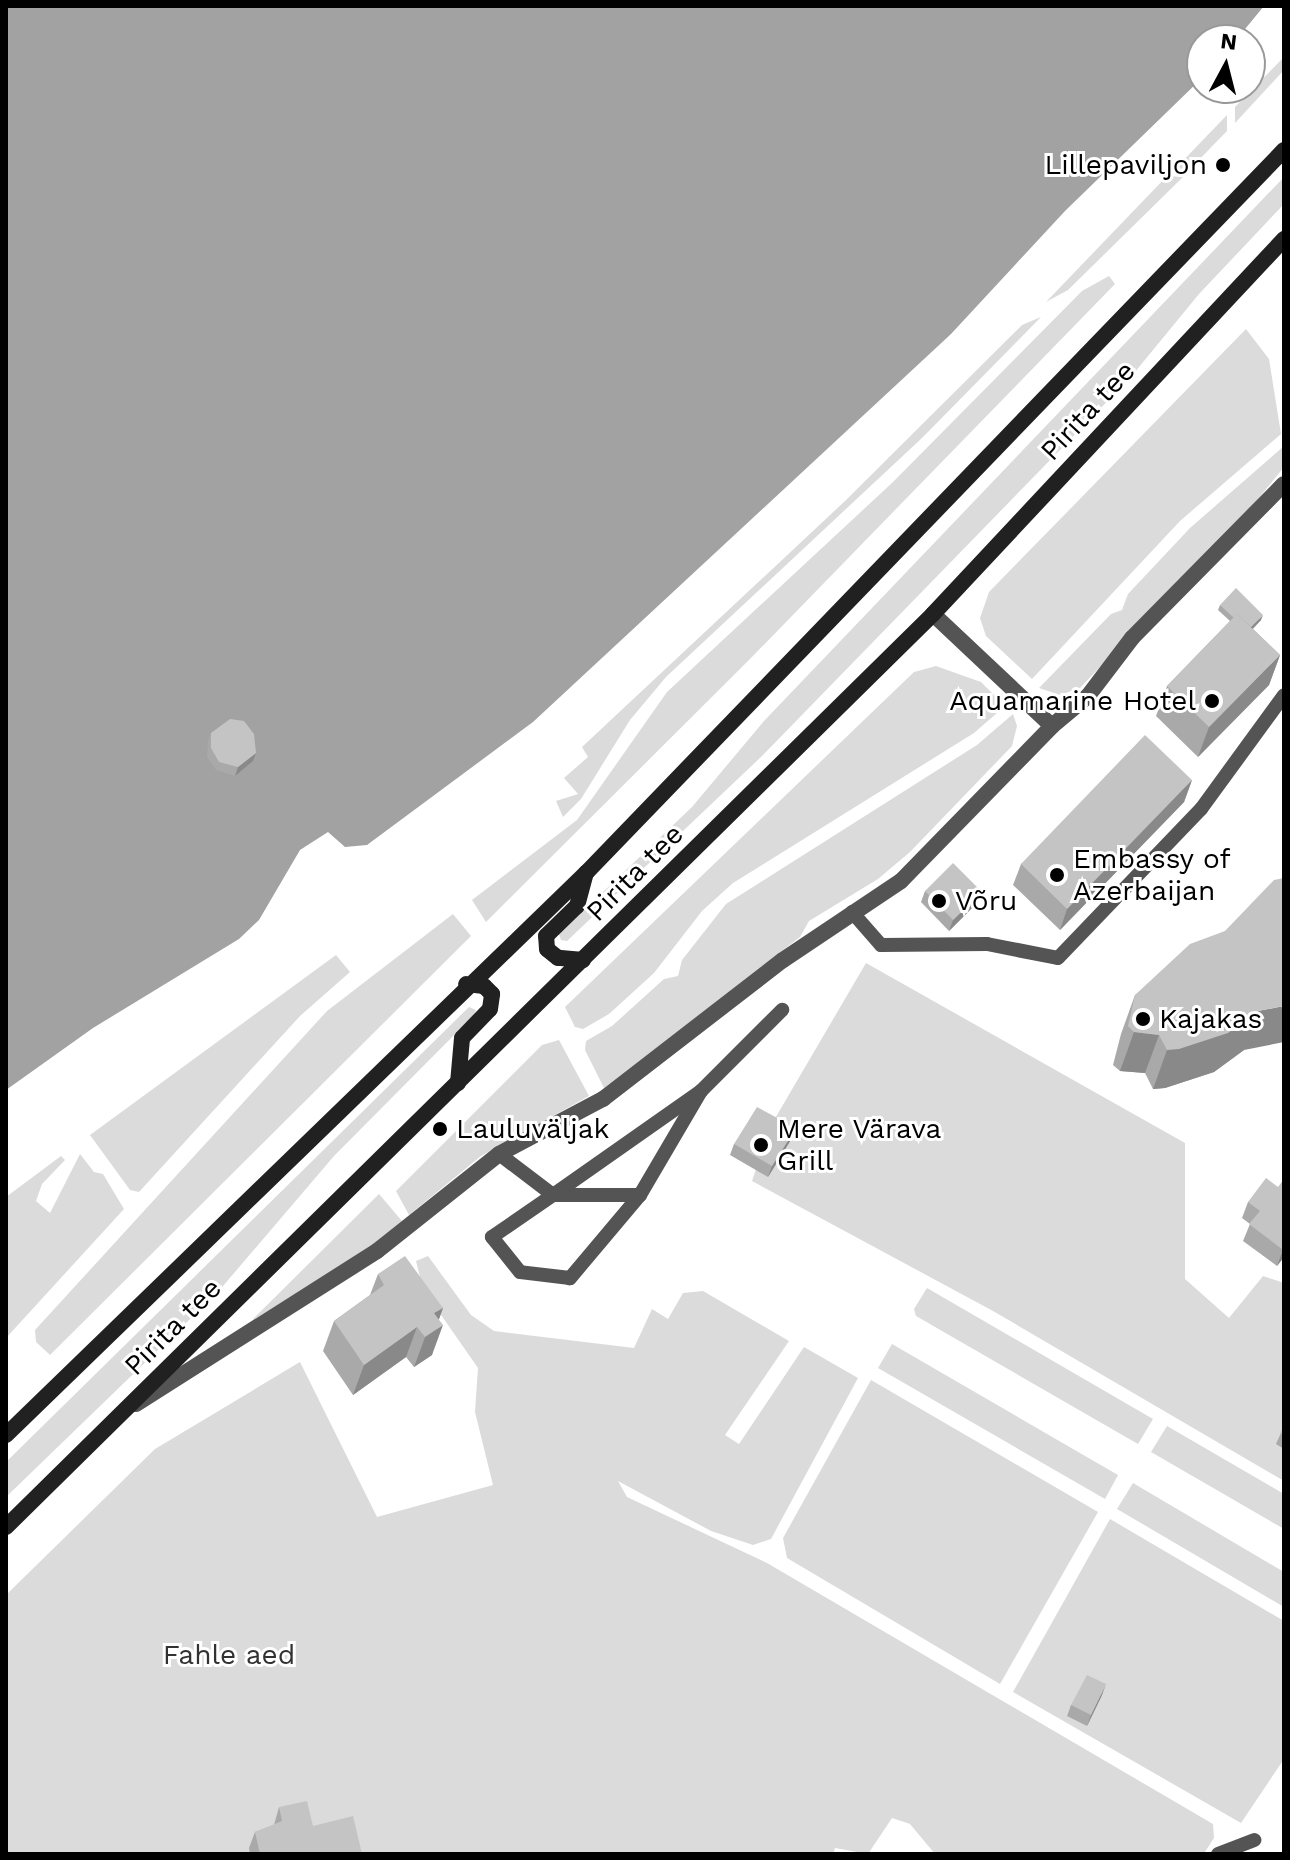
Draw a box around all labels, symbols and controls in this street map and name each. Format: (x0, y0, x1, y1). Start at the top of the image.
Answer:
north arrow (1186, 24, 1266, 104)
text: N (1219, 28, 1238, 55)
place label: Lillepaviljon (1044, 148, 1207, 182)
marker: Lillepaviljon (1214, 156, 1232, 174)
street label: Pirita tee (1033, 354, 1143, 468)
place label: Aquamarine Hotel (949, 684, 1196, 718)
marker: Aquamarine Hotel (1203, 692, 1221, 710)
street label: Pirita tee (579, 817, 691, 929)
place label: Embassy of Azerbaijan (1073, 842, 1231, 908)
marker: Embassy of Azerbaijan (1048, 866, 1066, 884)
place label: Võru (955, 884, 1017, 918)
marker: Võru (930, 892, 948, 910)
place label: Kajakas (1159, 1002, 1262, 1036)
marker: Kajakas (1134, 1010, 1152, 1028)
place label: Lauluväljak (456, 1112, 609, 1146)
place label: Mere Värava Grill (777, 1112, 942, 1178)
marker: Lauluväljak (431, 1120, 449, 1138)
marker: Mere Värava Grill (752, 1136, 770, 1154)
street label: Pirita tee (117, 1271, 229, 1383)
park label: Fahle aed (163, 1638, 295, 1672)

